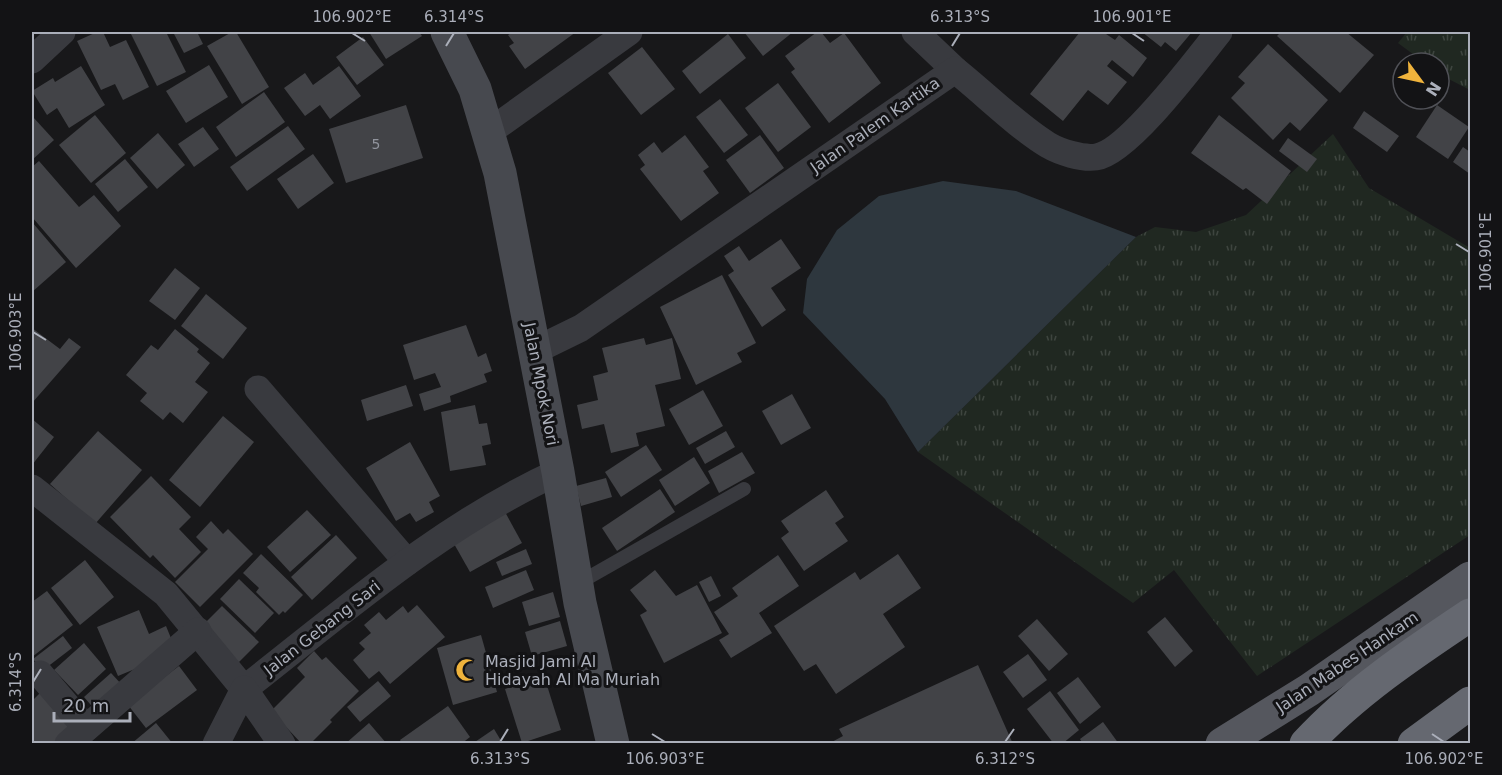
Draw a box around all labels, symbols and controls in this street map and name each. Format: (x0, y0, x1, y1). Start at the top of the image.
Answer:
text: 106.902°E (312, 8, 392, 26)
text: 6.314°S (424, 8, 484, 26)
text: 6.313°S (930, 8, 990, 26)
text: 106.901°E (1092, 8, 1172, 26)
north arrow (1391, 51, 1451, 111)
street label: Jalan Palem Kartika (806, 73, 943, 177)
text: N (1422, 78, 1445, 100)
house number: 5 (372, 136, 380, 152)
text: 106.901°E (1477, 212, 1495, 292)
text: 106.903°E (7, 292, 25, 372)
street label: Jalan Mpok Nori (520, 320, 562, 447)
street label: Jalan Gebang Sari (259, 577, 384, 680)
street label: Jalan Mabes Hankam (1271, 607, 1422, 717)
text: 6.314°S (7, 652, 25, 712)
place label: Masjid Jami Al Hidayah Al Ma Muriah (485, 652, 660, 689)
mosque icon: Masjid Jami Al Hidayah Al Ma Muriah (454, 657, 480, 683)
scale bar (54, 685, 130, 723)
text: 20 m (63, 695, 109, 716)
text: 6.313°S (470, 750, 530, 768)
text: 106.903°E (625, 750, 705, 768)
text: 6.312°S (975, 750, 1035, 768)
text: 106.902°E (1404, 750, 1484, 768)

